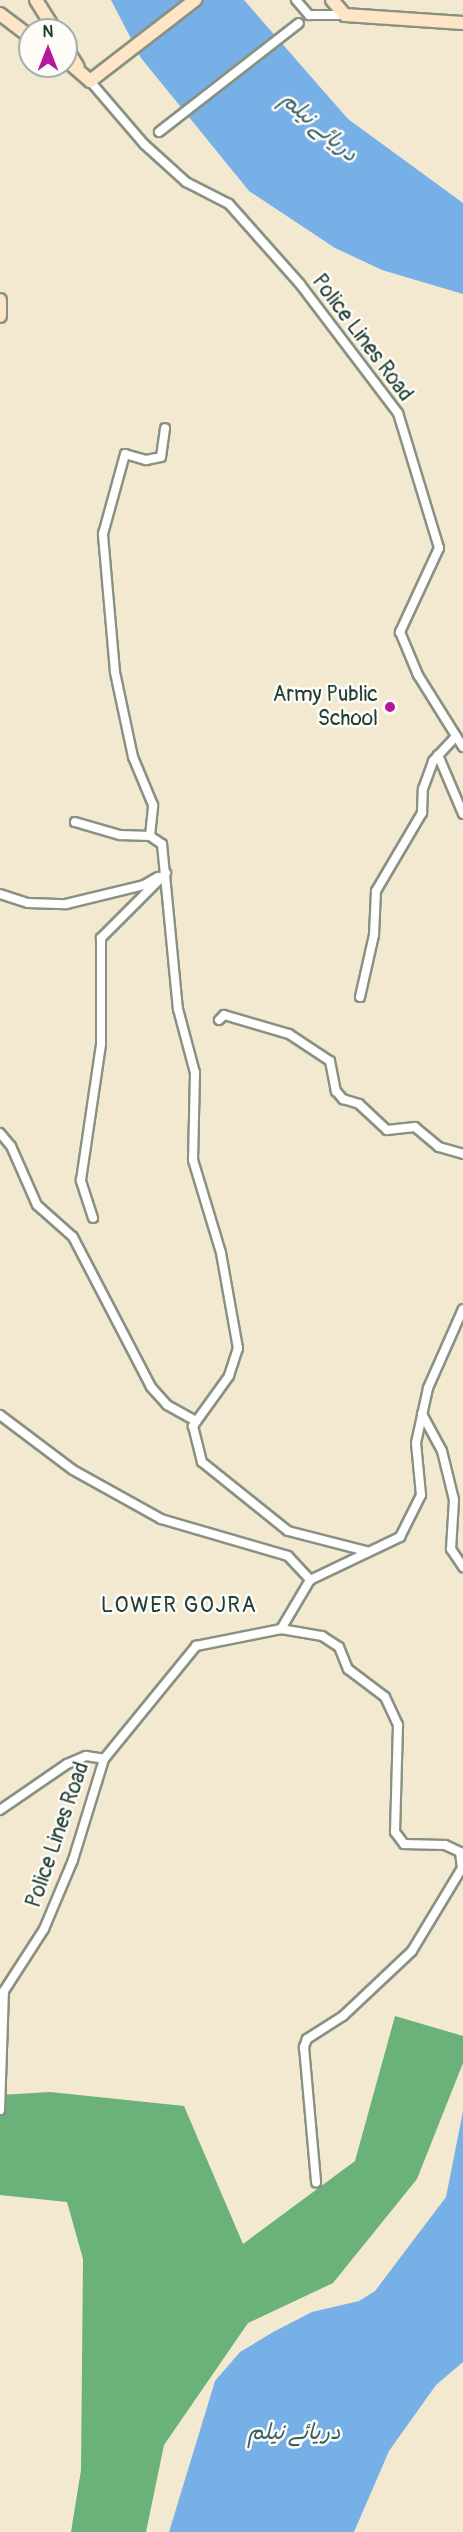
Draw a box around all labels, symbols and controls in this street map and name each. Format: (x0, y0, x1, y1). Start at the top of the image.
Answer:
north arrow (18, 18, 78, 78)
text: N (43, 22, 53, 42)
water label: دریائے نیلم (275, 86, 363, 168)
street label: Police Lines Road (306, 270, 418, 406)
place label: Army Public School (273, 682, 378, 732)
marker: Army Public School (383, 700, 397, 714)
district label: LOWER GOJRA (101, 1593, 257, 1619)
street label: Police Lines Road (21, 1759, 95, 1911)
water label: دریائے نیلم (247, 2420, 341, 2446)

